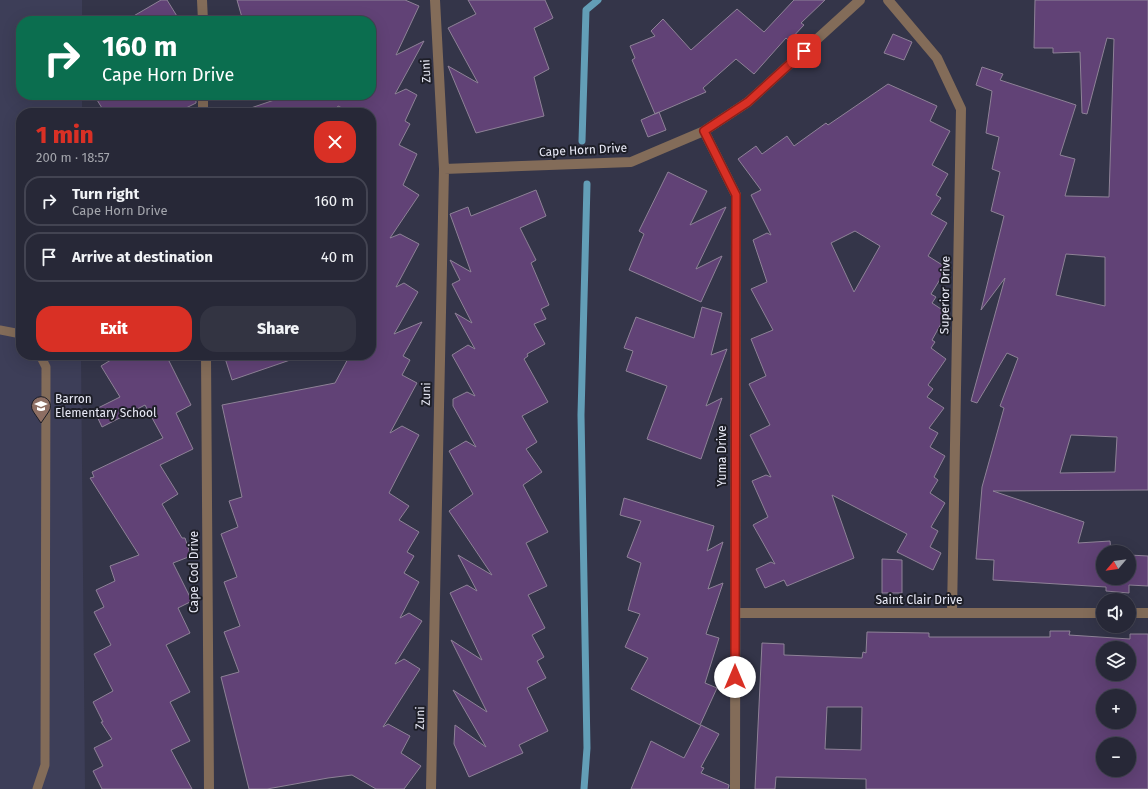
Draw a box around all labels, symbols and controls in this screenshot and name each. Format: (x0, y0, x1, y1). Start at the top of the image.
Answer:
text: 160 m (102, 30, 177, 63)
icon: right (36, 32, 88, 84)
pin (787, 34, 821, 68)
icon: arrive (793, 40, 815, 62)
street label: Zuni (418, 59, 434, 83)
text: Cape Horn Drive (102, 64, 234, 86)
text: 1 min (36, 121, 94, 149)
button: close (314, 121, 356, 163)
street label: Cape Horn Drive (539, 141, 627, 159)
text: 200 m · 18:57 (36, 150, 109, 165)
text: Turn right (72, 185, 139, 203)
icon: right (38, 190, 60, 212)
text: 160 m (314, 192, 354, 210)
text: Cape Horn Drive (72, 203, 167, 218)
icon: arrive (38, 246, 60, 268)
text: Arrive at destination (72, 248, 213, 266)
text: 40 m (321, 248, 354, 266)
street label: Superior Drive (937, 256, 953, 334)
button: Exit (36, 306, 192, 352)
button: Share (200, 306, 356, 352)
street label: Zuni (419, 382, 433, 406)
place label: Barron Elementary School (55, 392, 157, 420)
school or university icon: Barron Elementary School (30, 395, 52, 423)
street label: Yuma Drive (715, 425, 729, 487)
street label: Cape Cod Drive (187, 531, 201, 613)
north arrow (1096, 545, 1136, 585)
map controls (1096, 545, 1136, 777)
street label: Saint Clair Drive (876, 593, 962, 607)
button: sound (1096, 593, 1136, 633)
button: layers (1096, 641, 1136, 681)
position arrow (714, 656, 756, 698)
button: + (1096, 689, 1136, 729)
street label: Zuni (413, 706, 427, 730)
button: − (1096, 737, 1136, 777)

